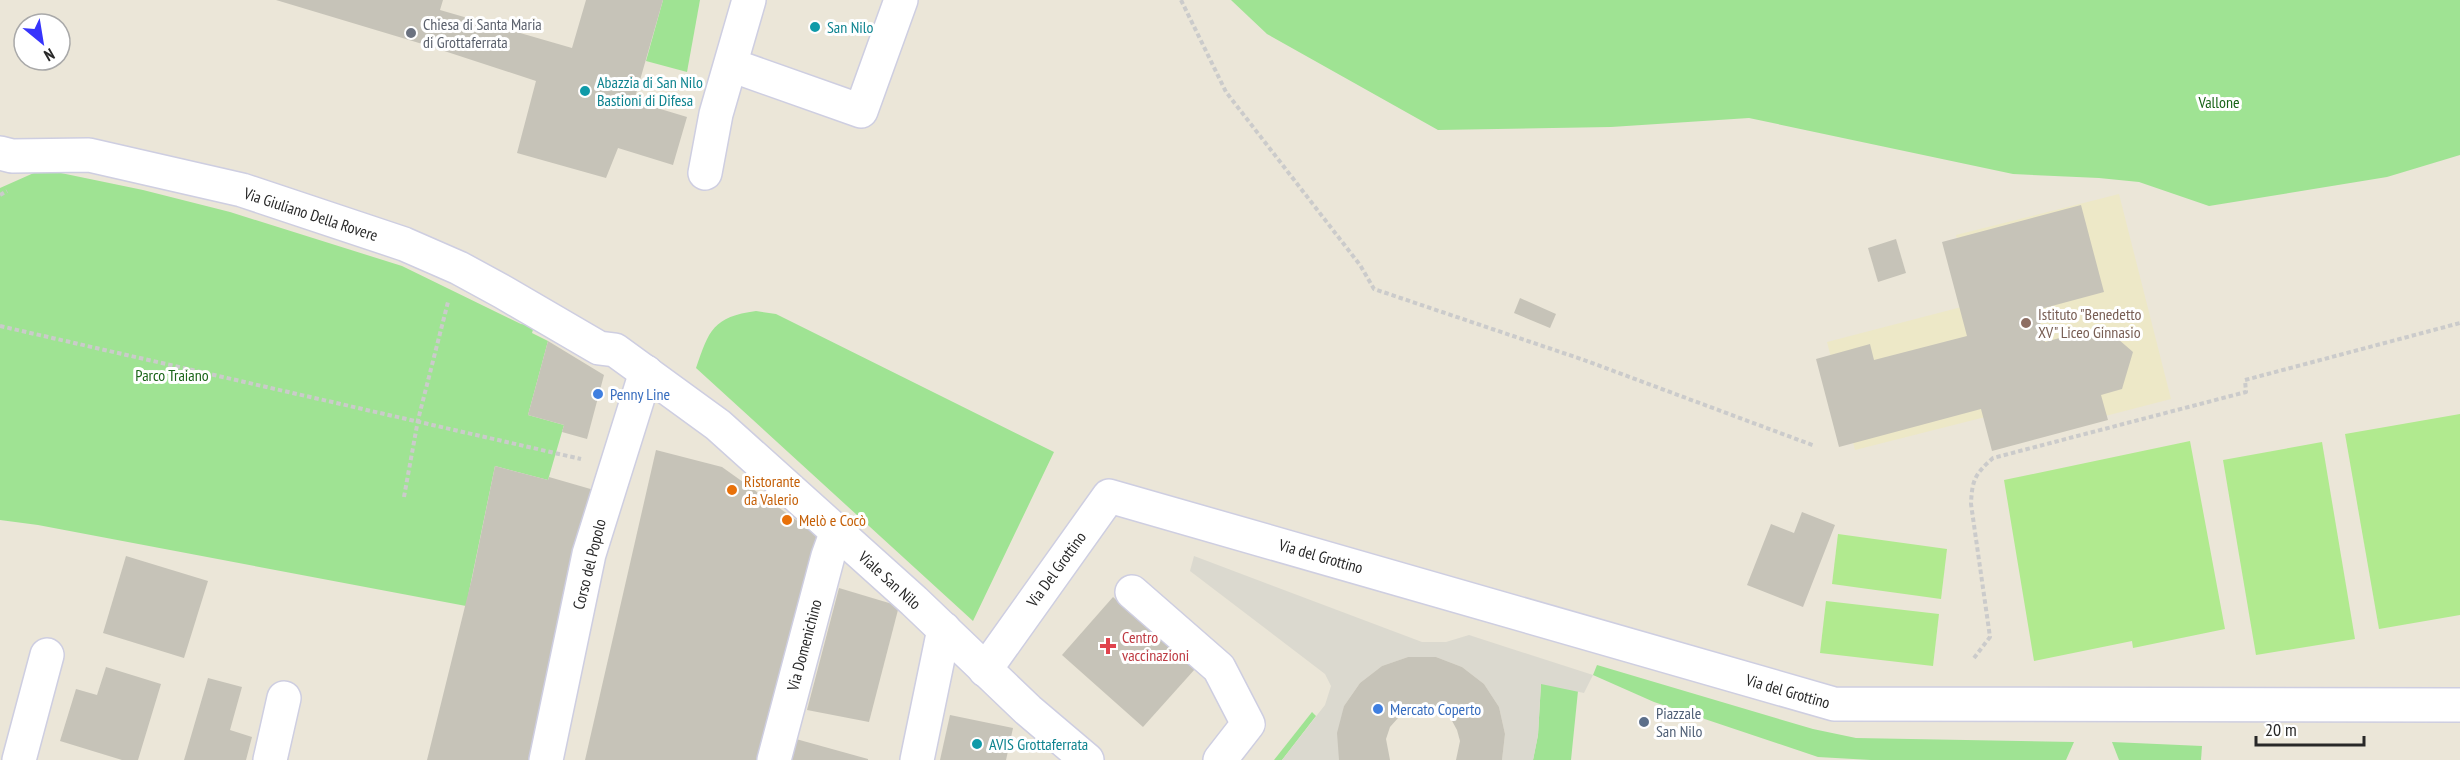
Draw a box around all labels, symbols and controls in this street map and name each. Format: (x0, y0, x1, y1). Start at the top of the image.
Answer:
north arrow (12, 12, 72, 72)
place label: Chiesa di Santa Maria di Grottaferrata (423, 14, 542, 52)
place label: San Nilo (827, 17, 873, 37)
marker: San Nilo (808, 20, 822, 34)
marker: Chiesa di Santa Maria di Grottaferrata (404, 26, 418, 40)
text: N (41, 44, 58, 66)
place label: Abazzia di San Nilo Bastioni di Difesa (597, 72, 703, 110)
marker: Abazzia di San Nilo Bastioni di Difesa (578, 84, 592, 98)
park label: Vallone (2197, 92, 2240, 112)
street label: Via Giuliano Della Rovere (240, 183, 381, 245)
place label: Istituto "Benedetto XV" Liceo Ginnasio (2038, 304, 2142, 342)
marker: Istituto "Benedetto XV" Liceo Ginnasio (2019, 316, 2033, 330)
park label: Parco Traiano (135, 365, 209, 385)
place label: Penny Line (610, 384, 670, 404)
marker: Penny Line (591, 387, 605, 401)
place label: Ristorante da Valerio (744, 471, 800, 509)
marker: Ristorante da Valerio (725, 483, 739, 497)
place label: Melò e Cocò (799, 510, 866, 530)
marker: Melò e Cocò (780, 513, 794, 527)
street label: Corso del Popolo (568, 517, 610, 611)
street label: Via Del Grottino (1021, 527, 1090, 611)
street label: Via del Grottino (1276, 534, 1366, 578)
street label: Viale San Nilo (854, 546, 926, 613)
street label: Via Domenichino (782, 597, 826, 694)
place label: Centro vaccinazioni (1122, 627, 1189, 665)
marker: Centro vaccinazioni (1099, 637, 1117, 655)
street label: Via del Grottino (1743, 669, 1833, 713)
place label: Mercato Coperto (1390, 699, 1481, 719)
marker: Mercato Coperto (1371, 702, 1385, 716)
place label: Piazzale San Nilo (1656, 703, 1702, 741)
scale bar (2256, 709, 2364, 747)
marker: Piazzale San Nilo (1637, 715, 1651, 729)
text: 20 m (2265, 718, 2297, 741)
place label: AVIS Grottaferrata (989, 734, 1088, 754)
marker: AVIS Grottaferrata (970, 737, 984, 751)

